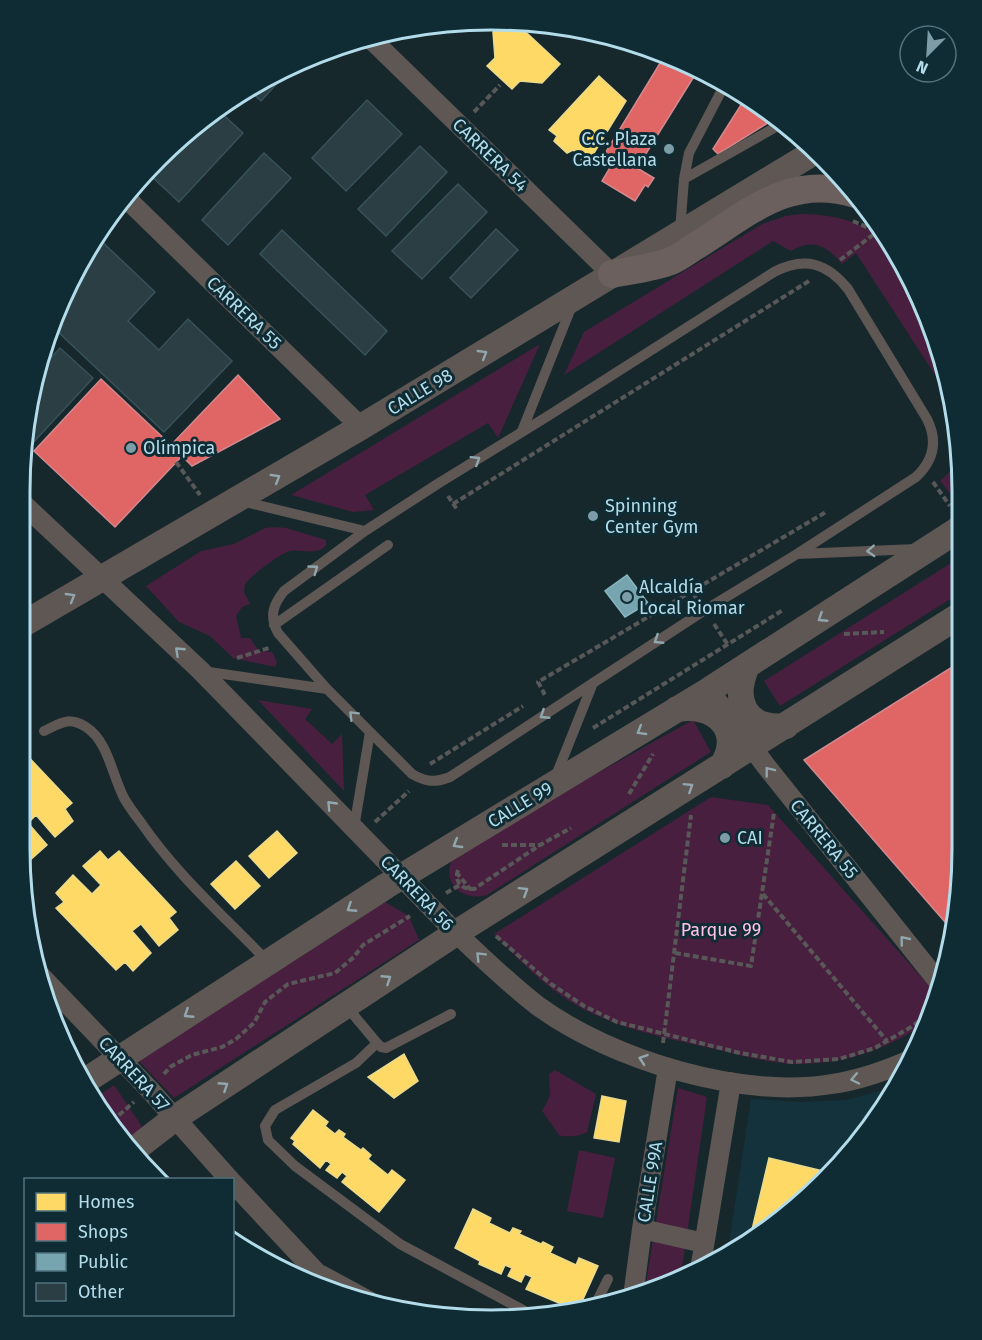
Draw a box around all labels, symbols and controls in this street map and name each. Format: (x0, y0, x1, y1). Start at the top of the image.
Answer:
north arrow (898, 24, 958, 84)
text: N (913, 56, 931, 78)
street label: CARRERA 54 (448, 114, 533, 197)
place label: C.C. Plaza Castellana (572, 128, 657, 171)
marker: C.C. Plaza Castellana (662, 142, 676, 156)
street label: CARRERA 55 (202, 272, 286, 354)
one-way arrow (477, 349, 487, 361)
street label: CALLE 98 (383, 364, 457, 420)
place label: Olímpica (143, 437, 215, 459)
marker: Olímpica (124, 441, 138, 455)
one-way arrow (470, 455, 480, 467)
one-way arrow (270, 473, 280, 485)
place label: Spinning Center Gym (605, 495, 698, 538)
marker: Spinning Center Gym (586, 509, 600, 523)
one-way arrow (866, 545, 875, 557)
one-way arrow (308, 565, 319, 576)
place label: Alcaldía Local Riomar (639, 576, 745, 619)
marker: Alcaldía Local Riomar (620, 590, 634, 604)
one-way arrow (65, 593, 75, 604)
one-way arrow (818, 610, 828, 622)
one-way arrow (654, 633, 665, 644)
one-way arrow (176, 647, 186, 658)
one-way arrow (540, 708, 550, 720)
one-way arrow (349, 711, 360, 722)
one-way arrow (637, 724, 647, 736)
one-way arrow (766, 766, 777, 777)
street label: CALLE 99 (484, 777, 556, 833)
one-way arrow (682, 783, 693, 794)
street label: CARRERA 55 (785, 795, 863, 883)
one-way arrow (328, 801, 339, 812)
place label: CAI (737, 827, 763, 849)
marker: CAI (718, 831, 732, 845)
one-way arrow (452, 836, 463, 847)
street label: CARRERA 56 (376, 851, 458, 935)
one-way arrow (517, 887, 528, 898)
one-way arrow (347, 901, 358, 912)
park label: Parque 99 (681, 919, 761, 941)
one-way arrow (901, 935, 912, 946)
one-way arrow (477, 952, 488, 963)
one-way arrow (380, 975, 391, 986)
one-way arrow (184, 1007, 194, 1019)
street label: CARRERA 57 (94, 1032, 174, 1116)
one-way arrow (638, 1054, 649, 1067)
one-way arrow (851, 1072, 861, 1085)
one-way arrow (217, 1082, 228, 1093)
street label: CALLE 99A (633, 1139, 667, 1224)
legend (24, 1178, 234, 1316)
text: Homes (78, 1191, 134, 1213)
text: Shops (78, 1221, 128, 1243)
text: Public (78, 1251, 128, 1273)
text: Other (78, 1281, 124, 1303)

